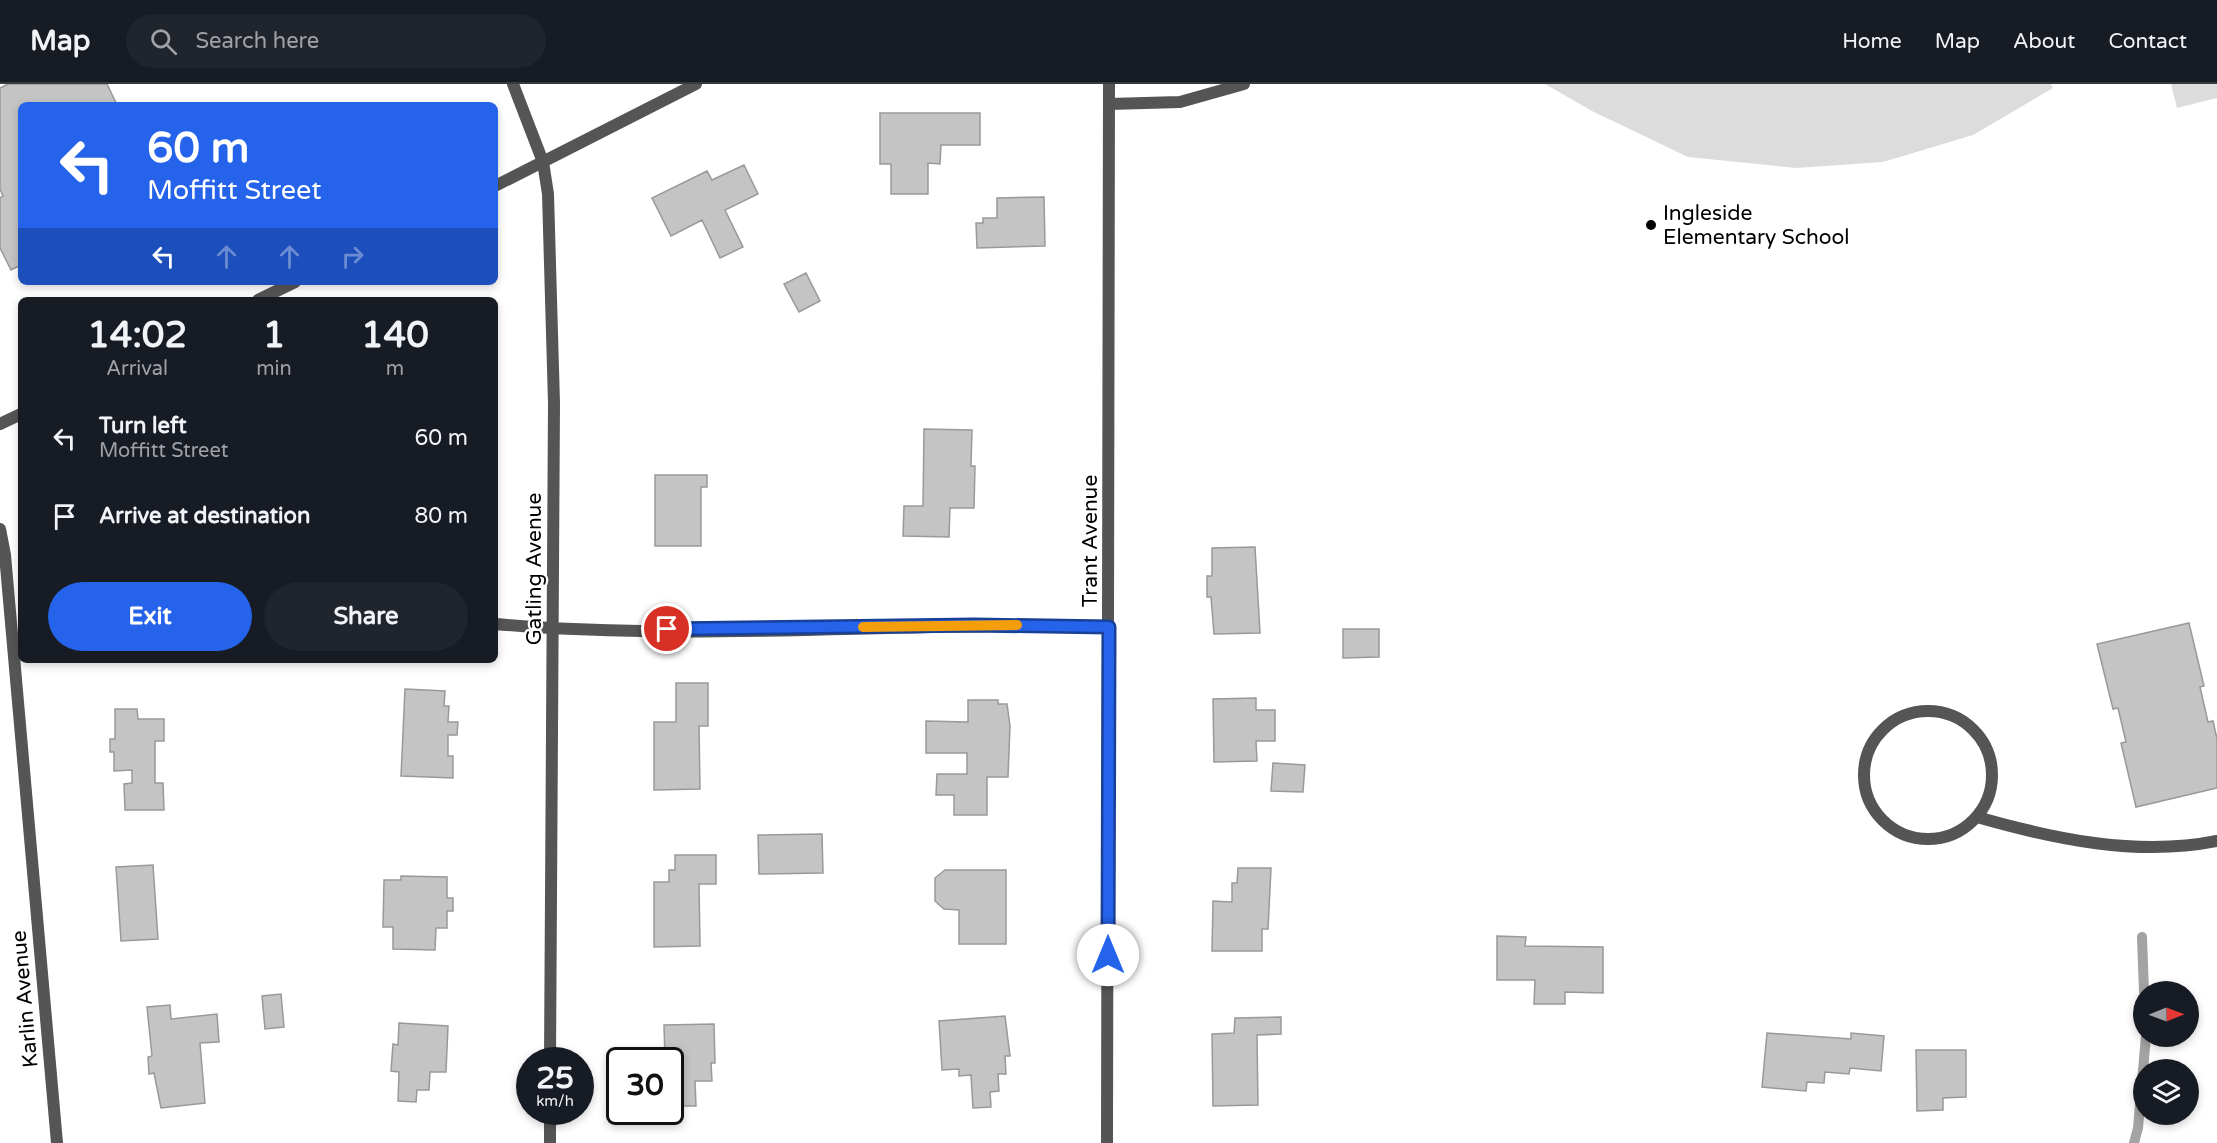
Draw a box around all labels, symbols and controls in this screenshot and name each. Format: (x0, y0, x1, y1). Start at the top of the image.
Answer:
search box (126, 14, 546, 68)
text: Map (30, 24, 90, 58)
icon: search (147, 25, 180, 58)
text: Search here (195, 28, 319, 54)
text: Home (1842, 29, 1902, 54)
text: Map (1935, 29, 1980, 54)
text: About (2013, 29, 2075, 54)
text: Contact (2108, 29, 2187, 54)
text: 60 m (147, 123, 249, 174)
icon: left (48, 126, 126, 204)
text: Moffitt Street (147, 174, 322, 207)
place label: Ingleside Elementary School (1663, 201, 1850, 250)
marker: Ingleside Elementary School (1644, 218, 1658, 232)
icon: left (147, 240, 180, 273)
icon: ahead (210, 240, 243, 273)
icon: ahead (273, 240, 306, 273)
icon: right (336, 240, 369, 273)
text: 14:02 (87, 314, 187, 357)
text: 1 (263, 314, 285, 357)
text: 140 (361, 314, 429, 357)
text: Arrival (106, 357, 168, 381)
text: min (256, 357, 292, 381)
text: m (386, 357, 404, 381)
text: Turn left (99, 413, 187, 439)
icon: left (48, 422, 81, 455)
text: 60 m (414, 425, 468, 451)
text: Moffitt Street (99, 439, 228, 463)
street label: Trant Avenue (1078, 475, 1103, 607)
street label: Gatling Avenue (522, 493, 547, 645)
icon: arrive (48, 500, 81, 533)
text: Arrive at destination (99, 503, 310, 529)
text: 80 m (414, 503, 468, 529)
button: Exit (48, 582, 252, 651)
button: Share (264, 582, 468, 651)
pin (641, 603, 692, 654)
icon: arrive (650, 612, 683, 645)
position arrow (1076, 923, 1140, 987)
street label: Karlin Avenue (7, 929, 43, 1069)
north arrow (2133, 981, 2199, 1047)
map controls (2133, 981, 2199, 1125)
speed limit sign: 30 (606, 1047, 684, 1125)
button: layers (2133, 1059, 2199, 1125)
text: 25 (536, 1060, 574, 1097)
text: km/h (536, 1092, 574, 1110)

